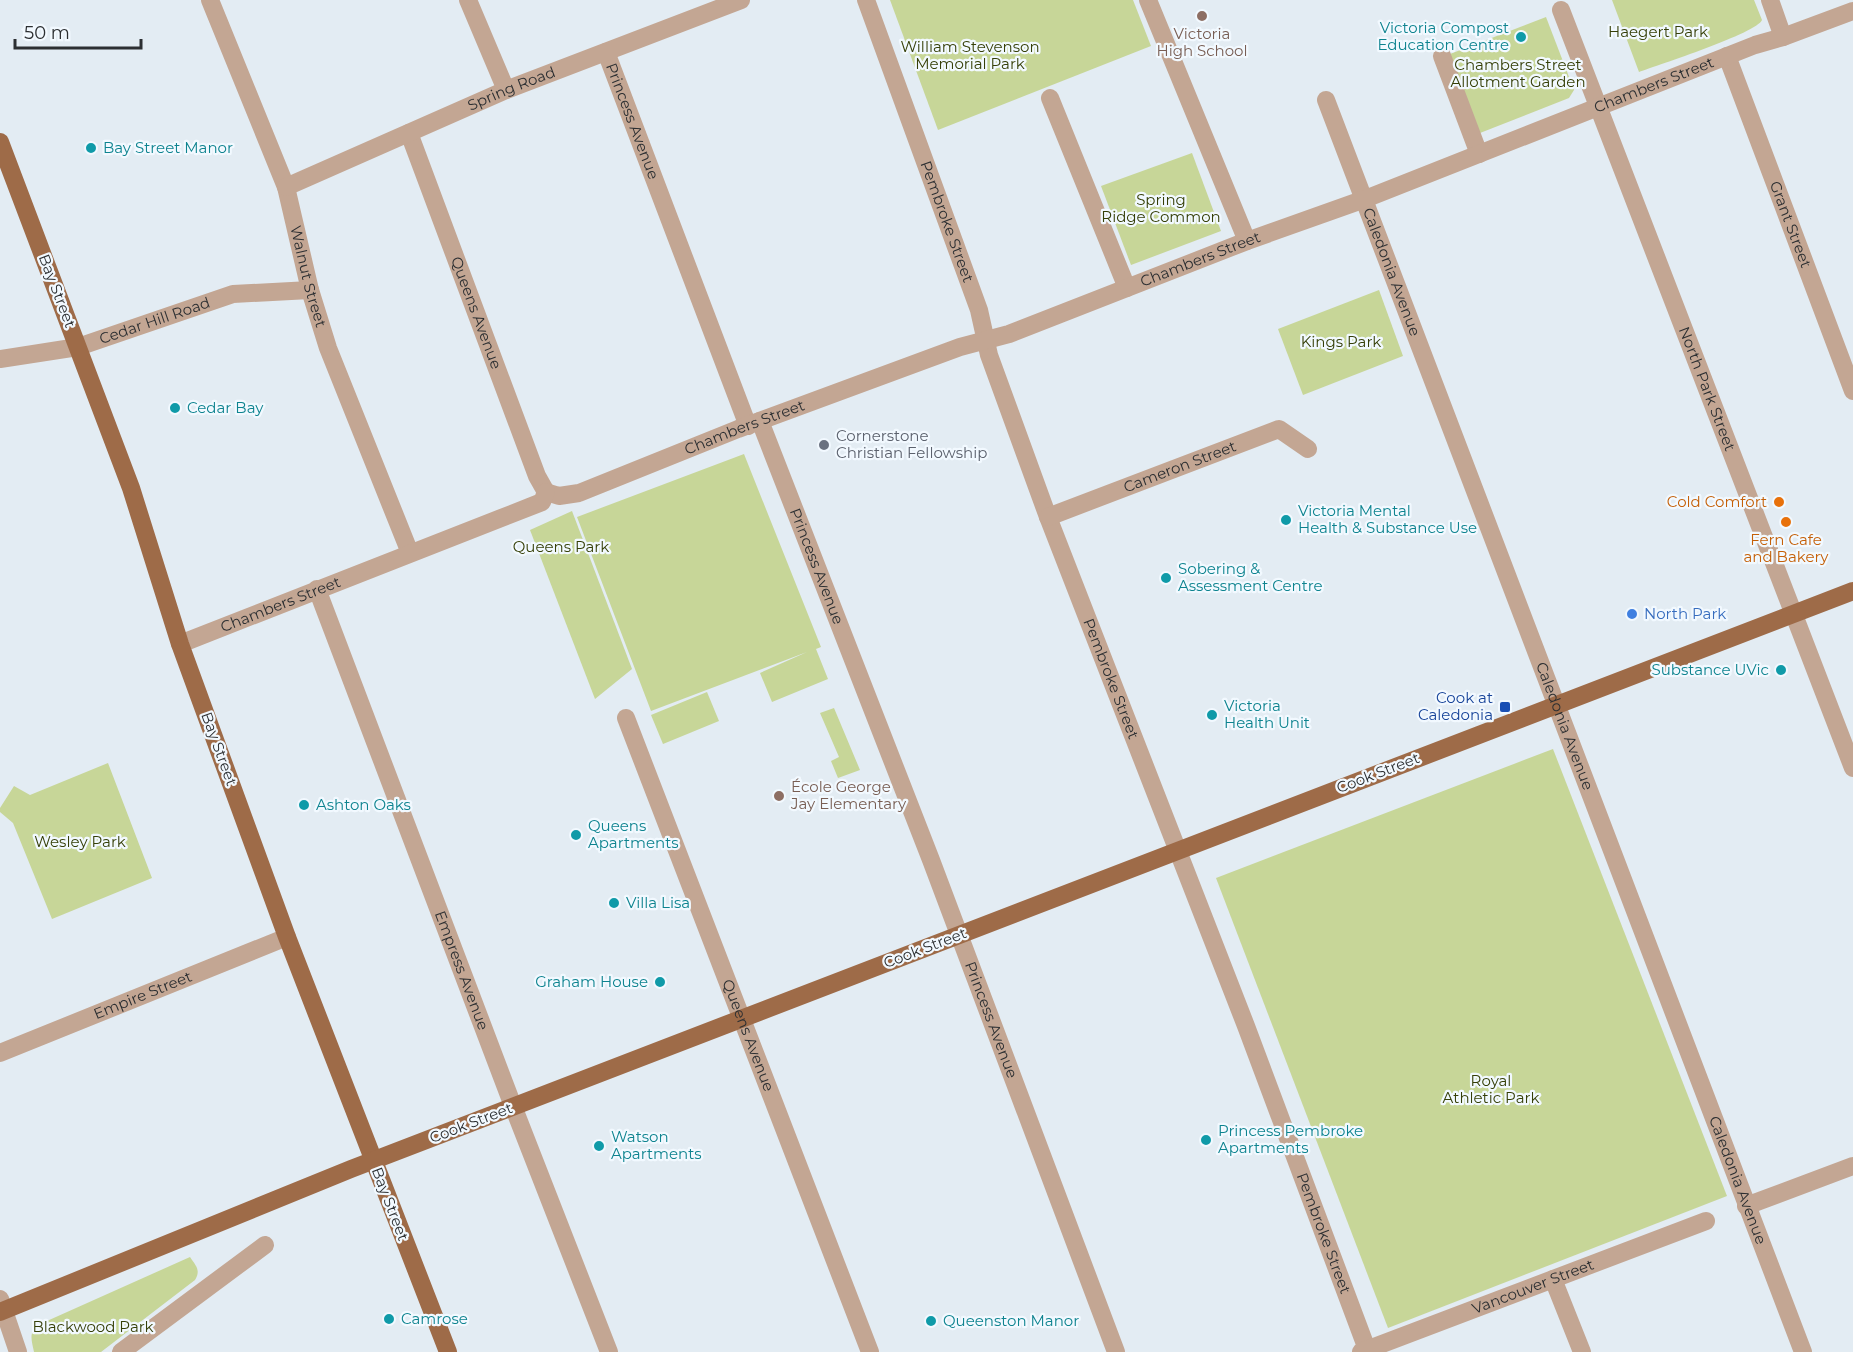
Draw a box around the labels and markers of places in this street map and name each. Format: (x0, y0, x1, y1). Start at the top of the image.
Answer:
marker: Victoria High School (1195, 9, 1209, 23)
place label: Victoria Compost Education Centre (1377, 18, 1509, 54)
place label: Victoria High School (1156, 24, 1248, 60)
marker: Victoria Compost Education Centre (1514, 30, 1528, 44)
place label: Bay Street Manor (103, 138, 233, 157)
marker: Bay Street Manor (84, 141, 98, 155)
place label: Cedar Bay (187, 398, 264, 417)
marker: Cedar Bay (168, 401, 182, 415)
place label: Cornerstone Christian Fellowship (836, 426, 987, 462)
marker: Cornerstone Christian Fellowship (817, 438, 831, 452)
place label: Cold Comfort (1667, 492, 1767, 511)
marker: Cold Comfort (1772, 495, 1786, 509)
place label: Victoria Mental Health & Substance Use (1298, 501, 1477, 537)
marker: Victoria Mental Health & Substance Use (1279, 513, 1293, 527)
marker: Fern Cafe and Bakery (1779, 515, 1793, 529)
place label: Fern Cafe and Bakery (1743, 530, 1829, 566)
place label: Sobering & Assessment Centre (1178, 559, 1323, 595)
marker: Sobering & Assessment Centre (1159, 571, 1173, 585)
place label: North Park (1644, 604, 1726, 623)
marker: North Park (1625, 607, 1639, 621)
place label: Substance UVic (1652, 660, 1769, 679)
marker: Substance UVic (1774, 663, 1788, 677)
place label: Cook at Caledonia (1418, 688, 1493, 724)
place label: Victoria Health Unit (1224, 696, 1310, 732)
marker: Cook at Caledonia (1498, 700, 1512, 714)
marker: Victoria Health Unit (1205, 708, 1219, 722)
place label: École George Jay Elementary (790, 777, 907, 813)
marker: École George Jay Elementary (772, 789, 786, 803)
place label: Ashton Oaks (316, 795, 411, 814)
marker: Ashton Oaks (297, 798, 311, 812)
place label: Queens Apartments (588, 816, 679, 852)
marker: Queens Apartments (569, 828, 583, 842)
place label: Villa Lisa (626, 893, 690, 912)
marker: Villa Lisa (607, 896, 621, 910)
place label: Graham House (535, 972, 648, 991)
marker: Graham House (653, 975, 667, 989)
place label: Princess Pembroke Apartments (1218, 1121, 1363, 1157)
place label: Watson Apartments (611, 1127, 702, 1163)
marker: Princess Pembroke Apartments (1199, 1133, 1213, 1147)
marker: Watson Apartments (592, 1139, 606, 1153)
place label: Camrose (401, 1309, 468, 1328)
place label: Queenston Manor (943, 1311, 1079, 1330)
marker: Camrose (382, 1312, 396, 1326)
marker: Queenston Manor (924, 1314, 938, 1328)

